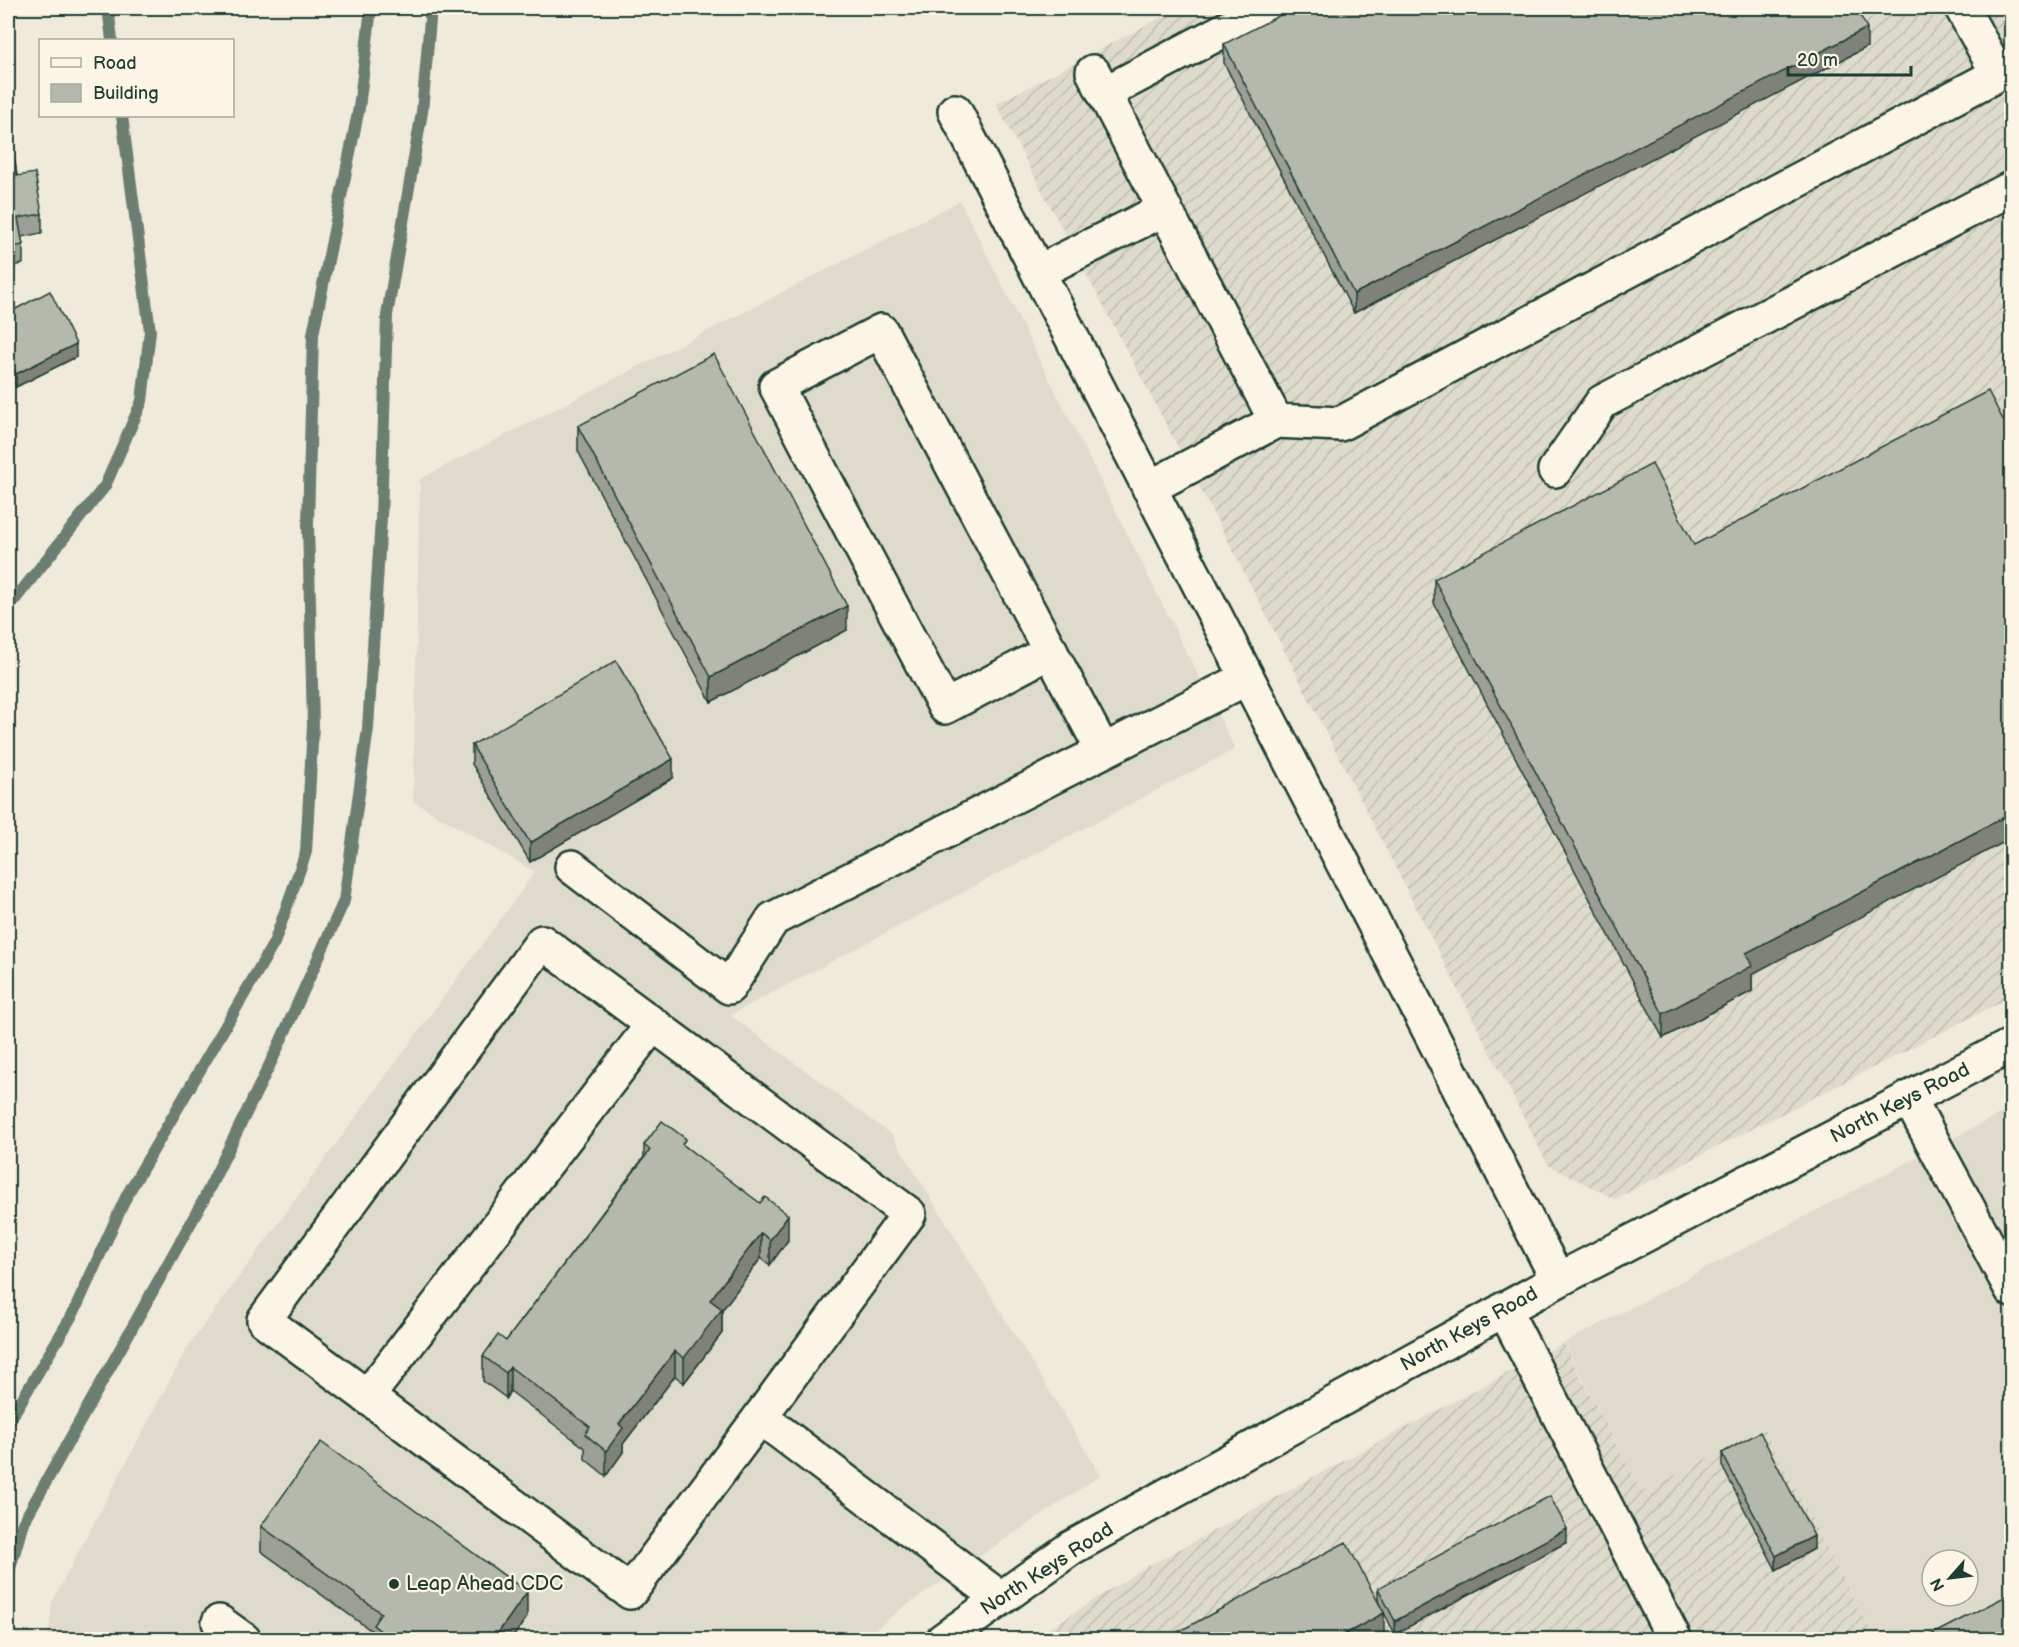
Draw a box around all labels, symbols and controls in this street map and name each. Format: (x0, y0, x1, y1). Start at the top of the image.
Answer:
legend (39, 39, 234, 117)
scale bar (1788, 39, 1911, 77)
text: 20 m (1797, 50, 1838, 71)
text: Road (93, 53, 137, 74)
text: Building (93, 83, 159, 104)
street label: North Keys Road (1826, 1058, 1974, 1148)
street label: North Keys Road (1396, 1281, 1542, 1377)
street label: North Keys Road (976, 1517, 1118, 1621)
north arrow (1920, 1548, 1980, 1608)
place label: Leap Ahead CDC (406, 1572, 563, 1596)
text: N (1927, 1575, 1949, 1594)
marker: Leap Ahead CDC (387, 1577, 401, 1591)

